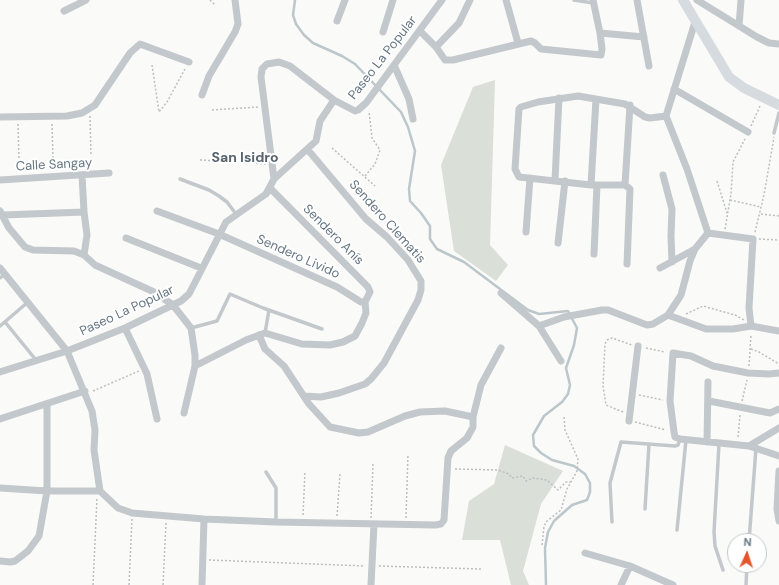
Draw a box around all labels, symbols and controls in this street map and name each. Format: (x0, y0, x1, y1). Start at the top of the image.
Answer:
street label: Paseo La Popular (345, 13, 421, 103)
district label: San Isidro (211, 150, 279, 166)
street label: Calle Sangay (15, 155, 93, 175)
street label: Sendero Clematis (346, 177, 428, 267)
street label: Sendero Anís (299, 201, 367, 269)
street label: Sendero Livido (254, 232, 342, 282)
street label: Paseo La Popular (77, 282, 177, 340)
north arrow (727, 533, 767, 573)
text: N (743, 535, 752, 549)

